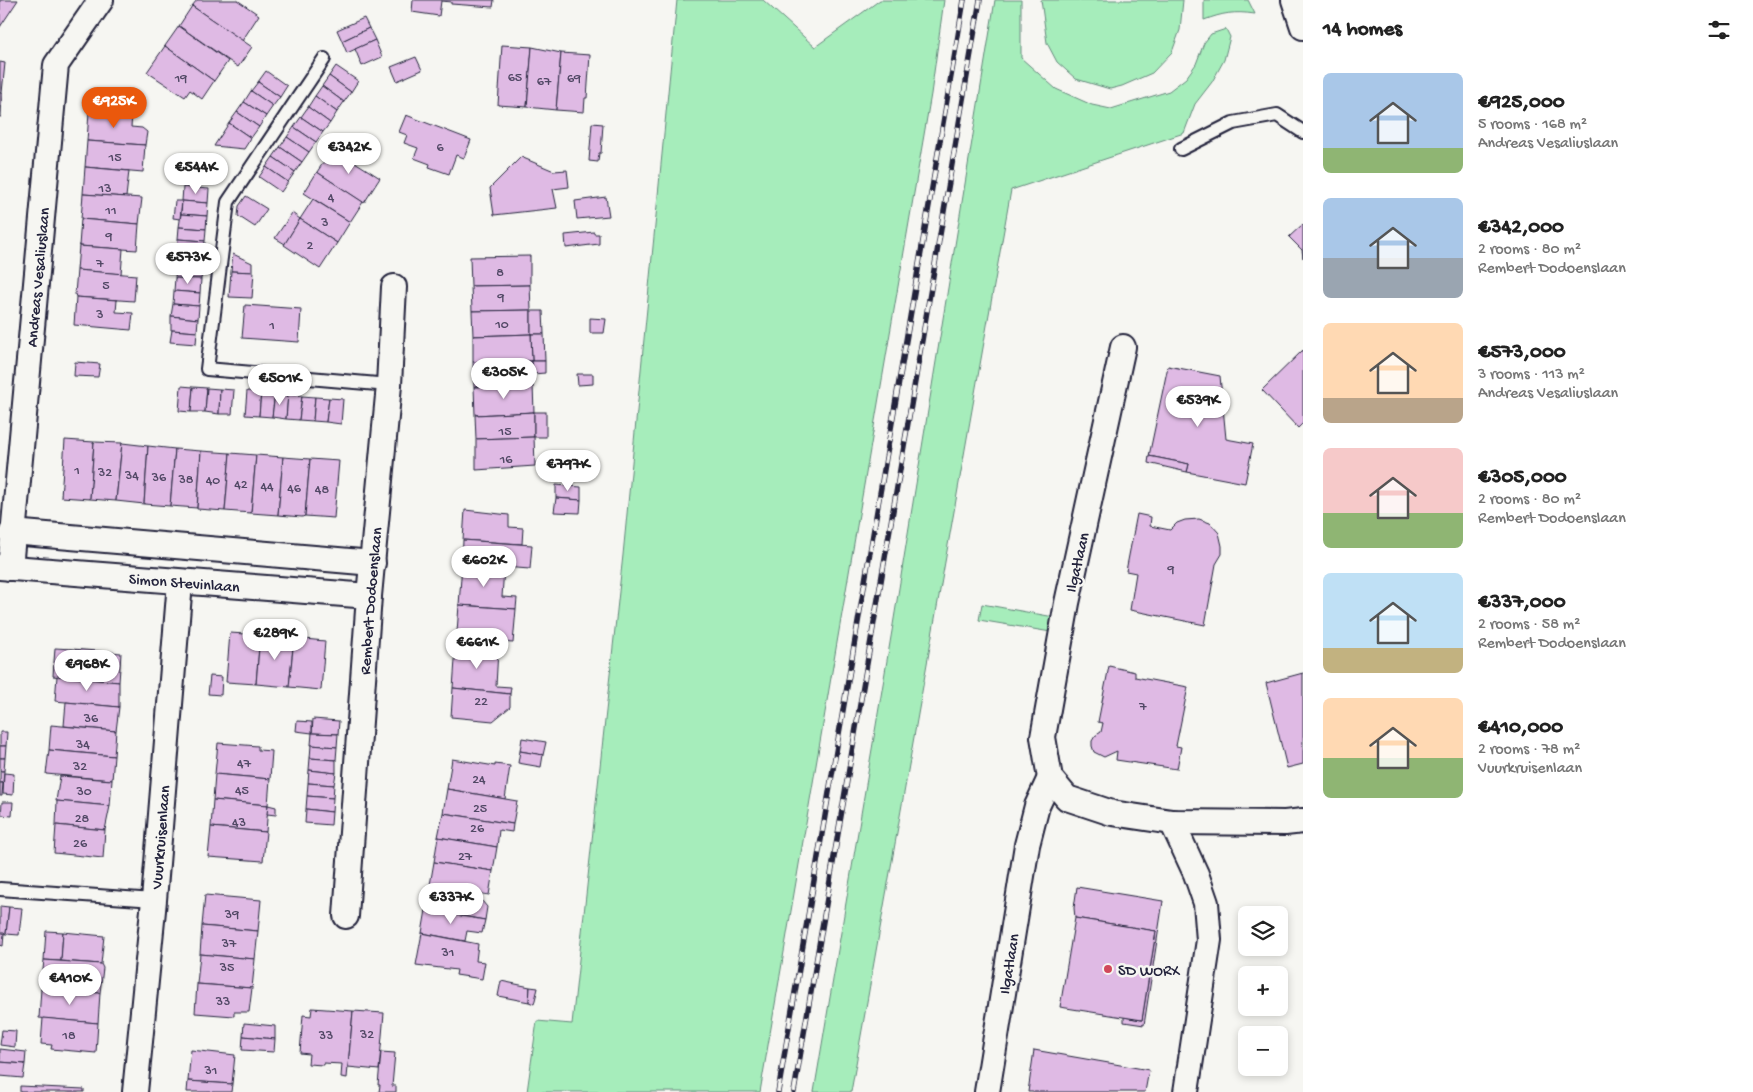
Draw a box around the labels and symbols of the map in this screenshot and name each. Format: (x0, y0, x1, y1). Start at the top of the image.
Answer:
house number: 65 (508, 70, 522, 87)
house number: 19 (174, 71, 187, 88)
house number: 69 (567, 71, 581, 88)
house number: 67 (537, 74, 552, 91)
pin: €925K (79, 86, 149, 129)
pin: €342K (314, 132, 384, 175)
house number: 6 (436, 140, 444, 157)
house number: 15 (107, 150, 122, 167)
pin: €544K (161, 152, 231, 195)
house number: 13 (98, 181, 111, 198)
house number: 4 (328, 190, 335, 207)
house number: 11 (104, 203, 117, 220)
street label: Andreas Vesaliuslaan (24, 206, 56, 348)
house number: 3 (320, 215, 329, 232)
house number: 9 (104, 229, 113, 246)
house number: 2 (307, 238, 314, 255)
pin: €573K (153, 242, 223, 285)
house number: 7 (95, 256, 104, 273)
house number: 8 (496, 265, 504, 282)
house number: 5 (102, 278, 110, 295)
house number: 9 (496, 290, 505, 307)
house number: 3 (95, 307, 104, 324)
house number: 10 (494, 317, 509, 334)
house number: 1 (268, 318, 275, 335)
pin: €305K (469, 358, 539, 400)
pin: €501K (245, 364, 315, 406)
pin: €539K (1163, 386, 1233, 428)
house number: 15 (497, 424, 512, 441)
pin: €797K (533, 450, 603, 492)
house number: 16 (499, 452, 513, 469)
house number: 1 (73, 463, 80, 480)
house number: 32 (97, 465, 112, 482)
house number: 34 (124, 468, 139, 485)
house number: 36 (151, 470, 167, 487)
house number: 38 (178, 472, 194, 489)
house number: 40 (206, 473, 220, 490)
house number: 42 (234, 477, 248, 494)
house number: 44 (260, 479, 274, 496)
house number: 46 (287, 481, 302, 498)
house number: 48 (315, 482, 329, 499)
street label: Rembert Dodoenslaan (357, 526, 388, 675)
street label: Ilgatlaan (1063, 531, 1096, 595)
pin: €602K (449, 546, 519, 588)
house number: 9 (1166, 562, 1175, 579)
street label: Simon Stevinlaan (128, 571, 241, 599)
pin: €289K (240, 618, 310, 661)
pin: €661K (442, 628, 512, 670)
pin: €968K (52, 650, 122, 692)
house number: 22 (474, 694, 488, 711)
house number: 7 (1138, 699, 1147, 716)
house number: 36 (83, 711, 99, 728)
house number: 34 (75, 737, 90, 754)
house number: 47 (237, 756, 252, 773)
house number: 32 (72, 759, 87, 776)
house number: 24 (472, 772, 486, 789)
house number: 45 (235, 783, 249, 800)
house number: 30 (75, 784, 92, 801)
street label: Vuurkruisenlaan (149, 784, 176, 891)
house number: 25 (473, 801, 487, 818)
house number: 28 (75, 811, 90, 828)
house number: 43 (232, 815, 246, 832)
house number: 26 (470, 821, 485, 838)
house number: 26 (73, 836, 88, 853)
house number: 27 (458, 849, 473, 866)
pin: €337K (416, 882, 486, 925)
house number: 39 (224, 907, 239, 924)
street label: Ilgatlaan (997, 932, 1026, 996)
house number: 37 (221, 936, 237, 953)
house number: 31 (441, 945, 454, 962)
house number: 35 (219, 960, 234, 977)
marker: SD WORX (1102, 963, 1114, 975)
place label: SD WORX (1118, 963, 1180, 982)
pin: €410K (35, 964, 105, 1006)
house number: 33 (215, 994, 230, 1011)
house number: 32 (359, 1027, 374, 1044)
house number: 18 (61, 1028, 76, 1045)
house number: 33 (318, 1028, 333, 1045)
house number: 31 (204, 1063, 217, 1080)

